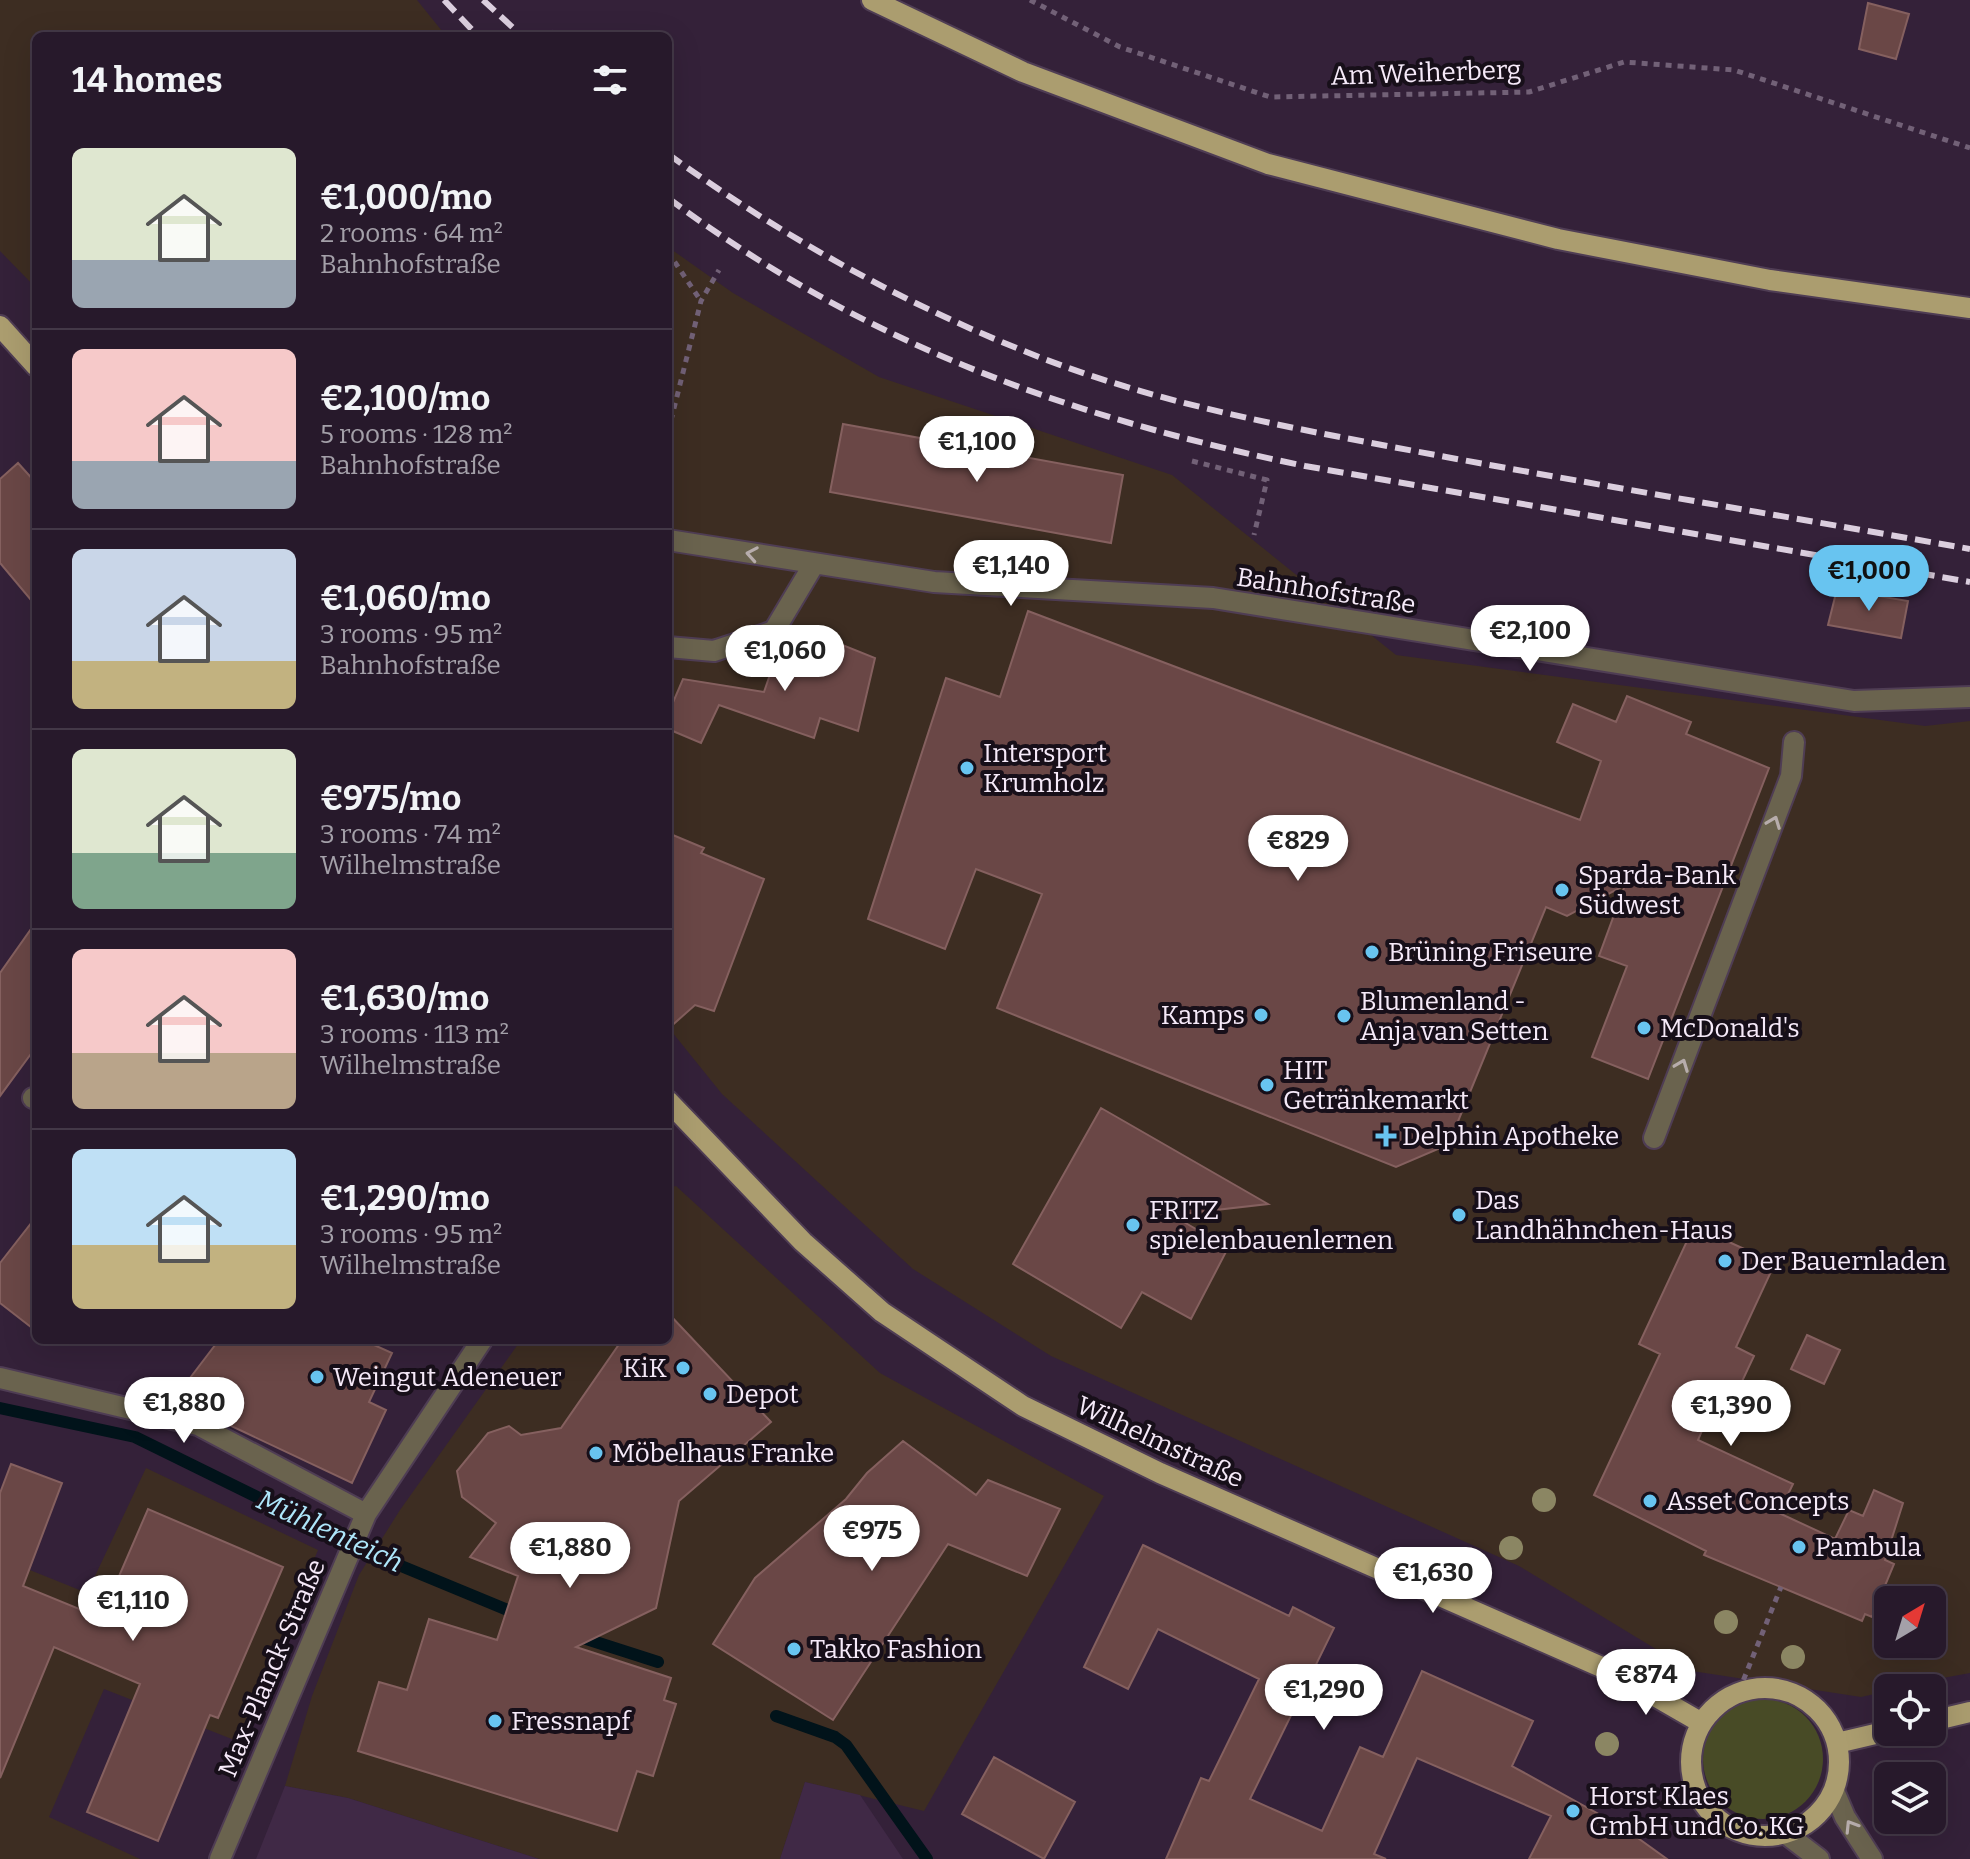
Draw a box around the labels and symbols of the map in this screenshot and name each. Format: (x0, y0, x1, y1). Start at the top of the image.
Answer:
street label: Am Weiherberg (1330, 54, 1522, 92)
pin: €1,100 (912, 416, 1042, 484)
pin: €1,140 (946, 540, 1076, 608)
pin: €1,000 (1804, 545, 1934, 613)
one-way arrow (745, 546, 758, 563)
street label: Bahnhofstraße (1234, 562, 1418, 620)
pin: €2,100 (1465, 605, 1595, 673)
pin: €1,060 (720, 625, 850, 693)
place label: Intersport Krumholz (983, 738, 1107, 799)
marker: Intersport Krumholz (958, 759, 976, 777)
pin: €829 (1251, 815, 1345, 883)
one-way arrow (1764, 816, 1781, 830)
place label: Sparda-Bank Südwest (1578, 860, 1736, 921)
marker: Sparda-Bank Südwest (1553, 881, 1571, 899)
place label: Brüning Friseure (1388, 937, 1593, 968)
marker: Brüning Friseure (1363, 943, 1381, 961)
place label: Blumenland - Anja van Setten (1360, 986, 1549, 1047)
place label: Kamps (1161, 1000, 1245, 1031)
marker: Kamps (1252, 1006, 1270, 1024)
marker: Blumenland - Anja van Setten (1335, 1007, 1353, 1025)
place label: McDonald's (1660, 1013, 1800, 1044)
marker: McDonald's (1635, 1019, 1653, 1037)
place label: HIT Getränkemarkt (1283, 1055, 1470, 1116)
one-way arrow (1672, 1059, 1689, 1073)
marker: HIT Getränkemarkt (1258, 1076, 1276, 1094)
place label: Delphin Apotheke (1402, 1121, 1619, 1152)
marker: Delphin Apotheke (1377, 1127, 1395, 1145)
place label: Das Landhähnchen-Haus (1475, 1185, 1733, 1246)
place label: FRITZ spielenbauenlernen (1149, 1195, 1394, 1256)
marker: Das Landhähnchen-Haus (1450, 1206, 1468, 1224)
marker: FRITZ spielenbauenlernen (1124, 1216, 1142, 1234)
place label: Der Bauernladen (1741, 1246, 1947, 1277)
marker: Der Bauernladen (1716, 1252, 1734, 1270)
place label: KiK (623, 1353, 668, 1384)
marker: KiK (674, 1359, 692, 1377)
place label: Weingut Adeneuer (333, 1362, 562, 1393)
marker: Weingut Adeneuer (308, 1368, 326, 1386)
pin: €1,880 (119, 1377, 249, 1445)
place label: Depot (726, 1379, 799, 1410)
pin: €1,390 (1666, 1380, 1796, 1448)
marker: Depot (701, 1385, 719, 1403)
street label: Wilhelmstraße (1071, 1390, 1249, 1494)
place label: Möbelhaus Franke (612, 1438, 834, 1469)
marker: Möbelhaus Franke (587, 1444, 605, 1462)
water label: Mühlenteich (252, 1483, 408, 1579)
place label: Asset Concepts (1666, 1486, 1849, 1517)
marker: Asset Concepts (1641, 1492, 1659, 1510)
pin: €975 (825, 1505, 919, 1573)
pin: €1,880 (505, 1522, 635, 1590)
place label: Pambula (1815, 1532, 1921, 1563)
marker: Pambula (1790, 1538, 1808, 1556)
pin: €1,630 (1368, 1547, 1498, 1615)
street label: Max-Planck-Straße (212, 1554, 332, 1782)
pin: €1,110 (68, 1575, 198, 1643)
north arrow (1874, 1586, 1946, 1658)
place label: Takko Fashion (810, 1634, 983, 1665)
marker: Takko Fashion (785, 1640, 803, 1658)
pin: €874 (1599, 1649, 1693, 1717)
pin: €1,290 (1259, 1664, 1389, 1732)
place label: Fressnapf (511, 1706, 632, 1737)
marker: Fressnapf (486, 1712, 504, 1730)
place label: Horst Klaes GmbH und Co. KG (1589, 1781, 1805, 1842)
marker: Horst Klaes GmbH und Co. KG (1564, 1802, 1582, 1820)
one-way arrow (1845, 1820, 1861, 1835)

